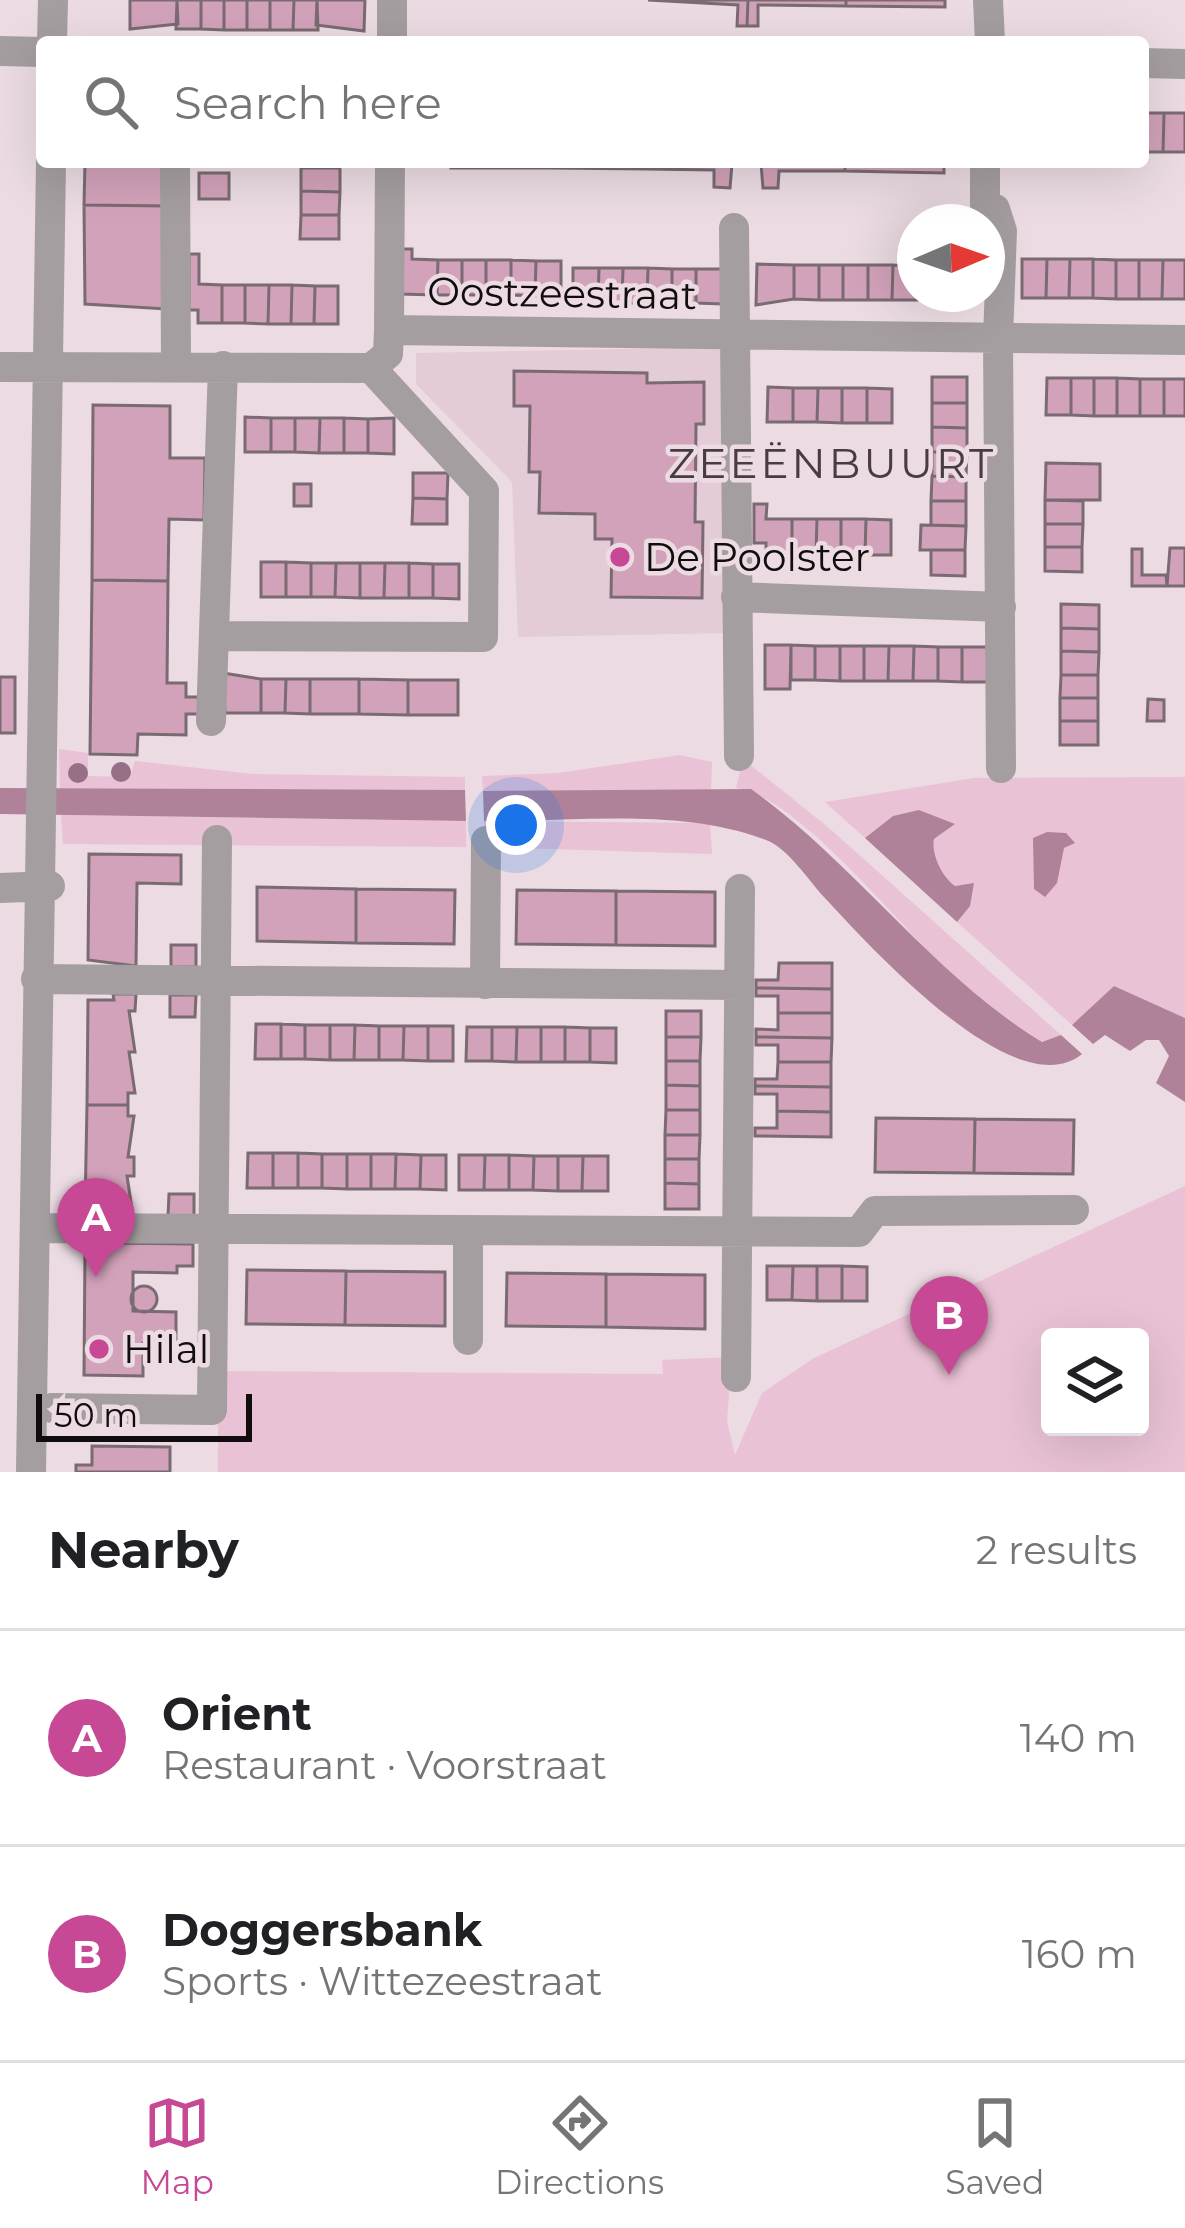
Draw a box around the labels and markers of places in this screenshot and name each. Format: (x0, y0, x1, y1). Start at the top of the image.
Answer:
place label: De Poolster (644, 533, 870, 581)
marker: De Poolster (607, 544, 633, 570)
pin: A (57, 1178, 135, 1277)
pin: B (910, 1276, 988, 1375)
place label: Hilal (123, 1325, 209, 1373)
marker: Hilal (86, 1336, 112, 1362)

